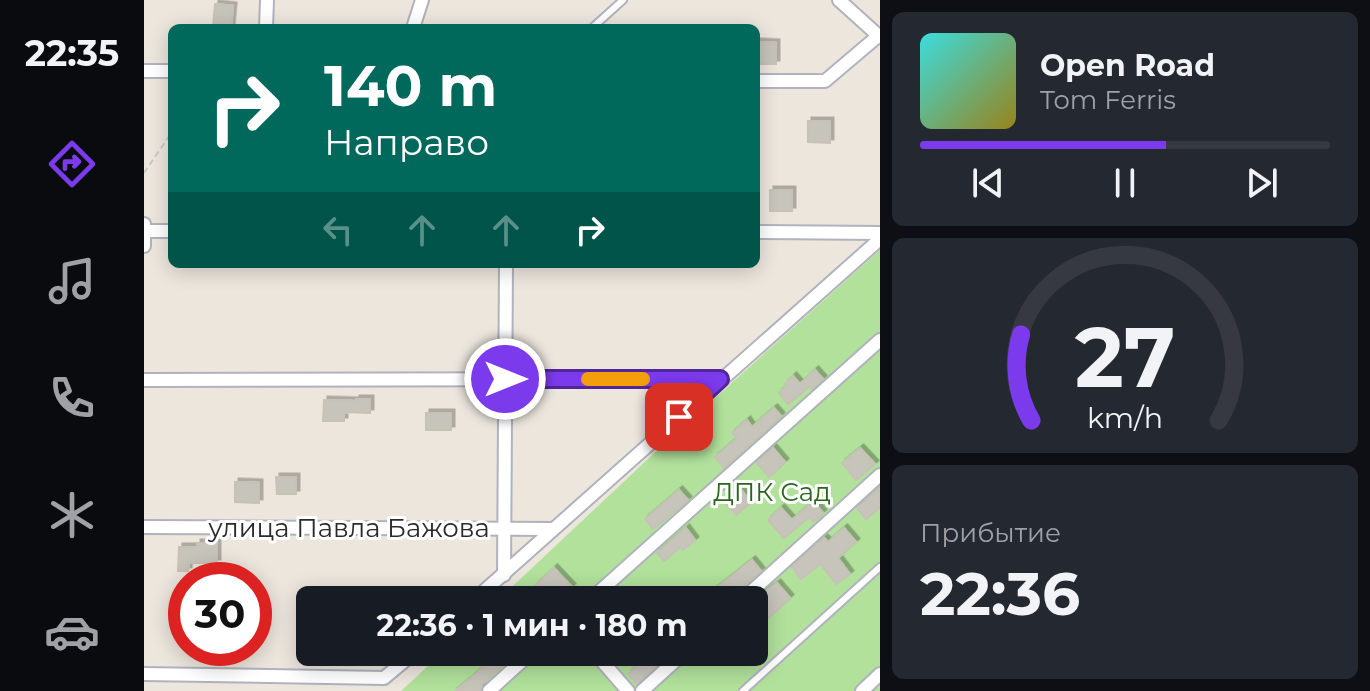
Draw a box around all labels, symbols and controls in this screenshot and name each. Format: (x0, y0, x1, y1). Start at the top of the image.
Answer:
text: 22:35 (25, 31, 119, 75)
text: Open Road (1040, 47, 1215, 84)
text: 140 m (324, 52, 497, 120)
icon: right (192, 56, 296, 160)
text: Tom Ferris (1040, 84, 1176, 116)
text: Направо (324, 120, 489, 164)
icon: directions (44, 136, 100, 192)
icon: previous (966, 161, 1010, 205)
icon: pause (1103, 161, 1147, 205)
icon: next (1240, 161, 1284, 205)
icon: left (316, 208, 360, 252)
icon: ahead (400, 208, 444, 252)
icon: ahead (484, 208, 528, 252)
icon: right (568, 208, 612, 252)
icon: music (44, 253, 100, 309)
text: 27 (1075, 306, 1175, 408)
position arrow (463, 337, 547, 421)
icon: phone (44, 370, 100, 426)
pin (645, 383, 713, 451)
icon: arrive (657, 395, 701, 439)
text: km/h (1087, 401, 1163, 436)
park label: ДПК Сад (713, 476, 831, 508)
icon: climate (44, 487, 100, 543)
street label: улица Павла Бажова (207, 512, 490, 544)
text: Прибытие (920, 517, 1061, 549)
text: 22:36 (920, 557, 1080, 630)
speed limit sign: 30 (168, 562, 272, 666)
icon: car (44, 604, 100, 660)
text: 22:36 · 1 мин · 180 m (377, 607, 687, 644)

